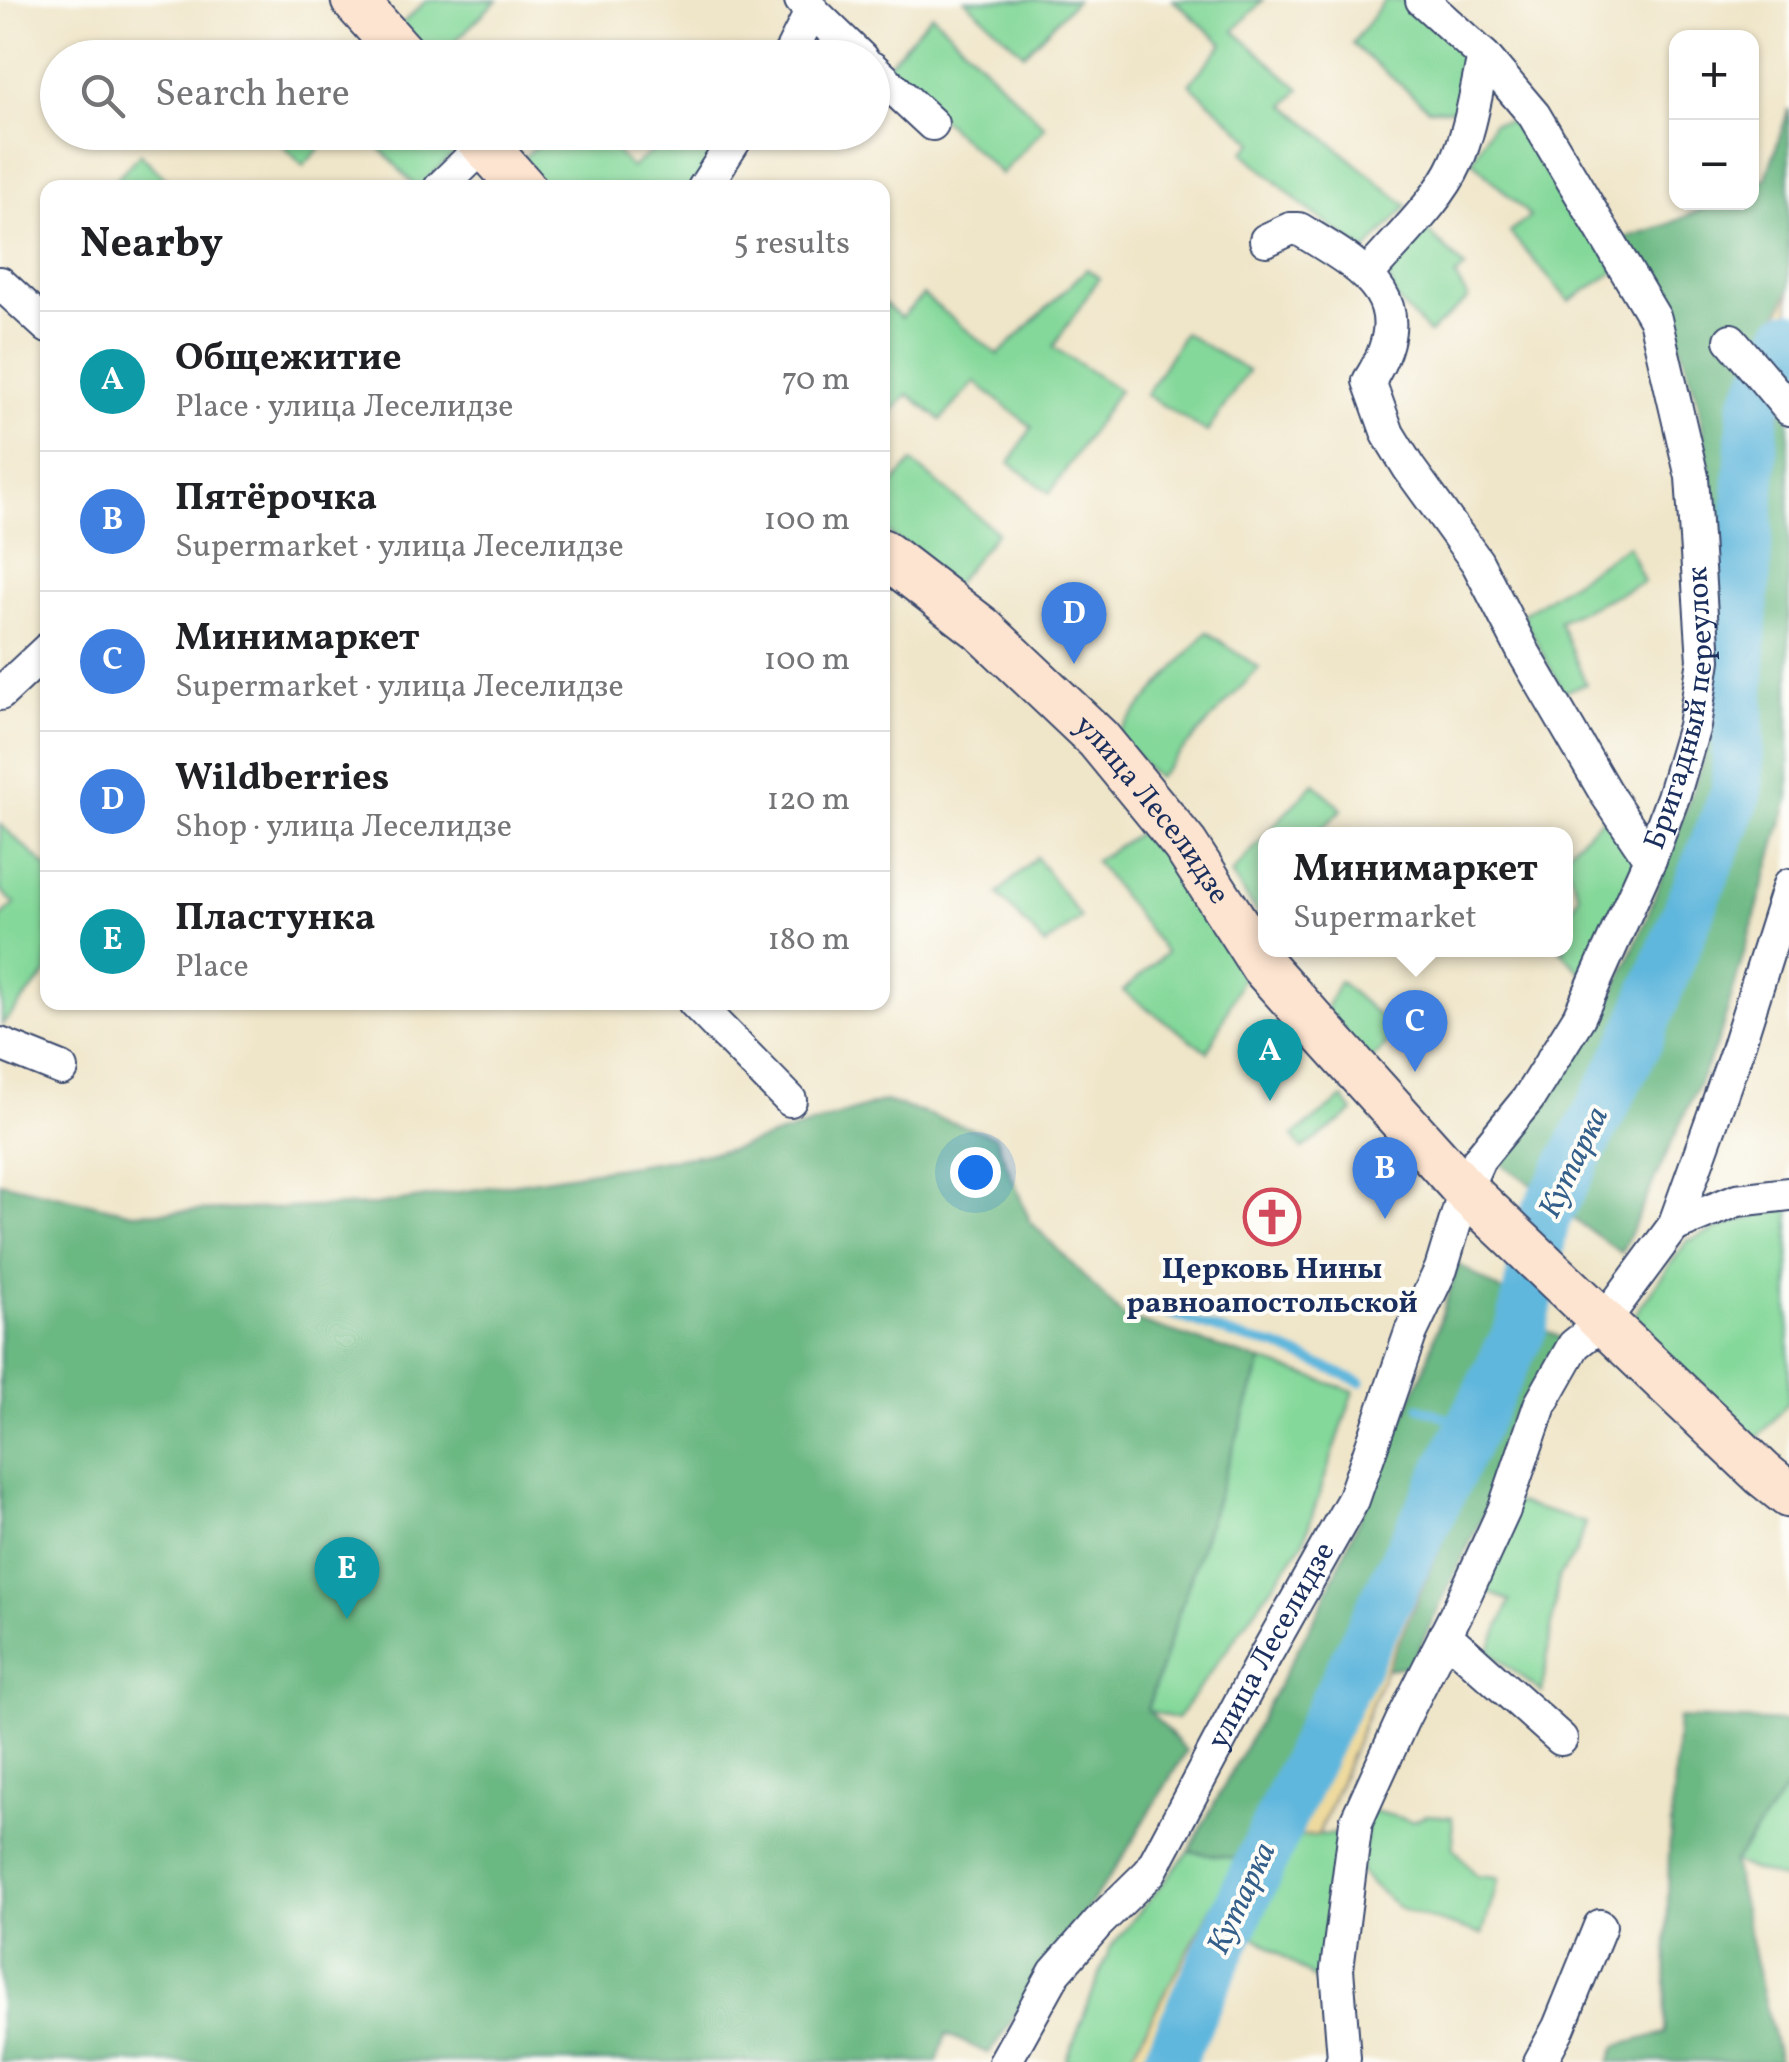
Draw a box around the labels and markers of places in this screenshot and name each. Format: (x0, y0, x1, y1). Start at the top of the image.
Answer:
pin: D (1042, 582, 1106, 664)
pin: C (1382, 990, 1448, 1072)
pin: A (1238, 1018, 1302, 1101)
pin: B (1352, 1136, 1418, 1219)
church icon: Церковь Нины равноапостольской (1242, 1187, 1302, 1247)
place label: Церковь Нины равноапостольской (1126, 1249, 1418, 1325)
pin: E (314, 1536, 380, 1619)

